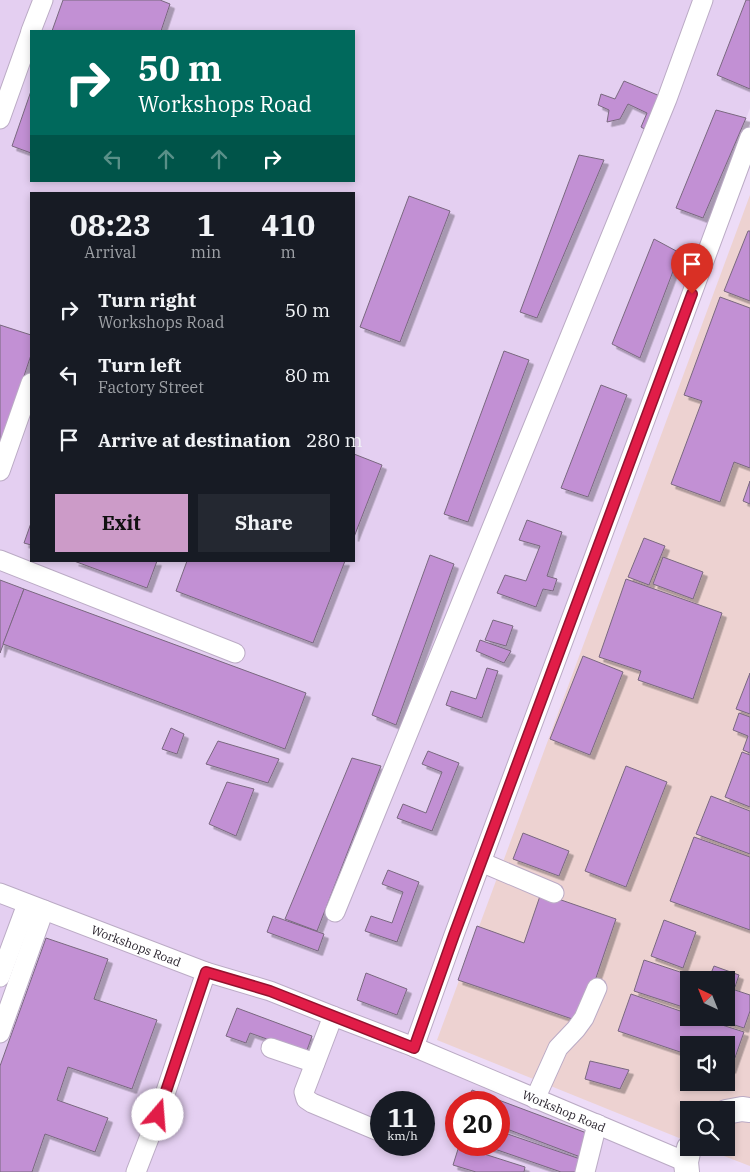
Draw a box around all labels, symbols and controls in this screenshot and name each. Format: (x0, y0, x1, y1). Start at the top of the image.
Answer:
text: 50 m (138, 45, 222, 91)
icon: right (55, 50, 120, 115)
text: Workshops Road (138, 89, 312, 118)
icon: left (99, 145, 127, 173)
icon: ahead (152, 145, 180, 173)
icon: ahead (205, 145, 233, 173)
icon: right (258, 145, 286, 173)
text: 08:23 (70, 205, 151, 244)
text: 1 (197, 205, 215, 244)
text: 410 (261, 205, 315, 244)
text: Arrival (84, 242, 136, 262)
text: min (191, 242, 221, 262)
text: m (281, 242, 296, 262)
pin (671, 243, 713, 294)
icon: arrive (678, 250, 706, 278)
text: Turn right (98, 288, 196, 312)
icon: right (55, 296, 83, 324)
text: 50 m (285, 298, 330, 322)
text: Workshops Road (98, 312, 225, 332)
text: Turn left (98, 353, 181, 377)
icon: left (55, 361, 83, 389)
text: 80 m (285, 363, 330, 387)
text: Factory Street (98, 377, 204, 397)
icon: arrive (55, 426, 83, 454)
text: Arrive at destination (98, 428, 291, 452)
text: 280 m (306, 428, 363, 452)
button: Exit (55, 494, 188, 552)
button: Share (198, 494, 330, 552)
street label: Workshops Road (89, 921, 183, 969)
north arrow (680, 971, 735, 1026)
map controls (680, 971, 735, 1156)
button: sound (680, 1036, 735, 1091)
street label: Workshop Road (520, 1086, 608, 1135)
position arrow (131, 1088, 183, 1140)
speed limit sign: 20 (445, 1091, 510, 1156)
text: 11 (387, 1101, 418, 1134)
button: search (680, 1101, 735, 1156)
text: km/h (387, 1128, 418, 1143)

